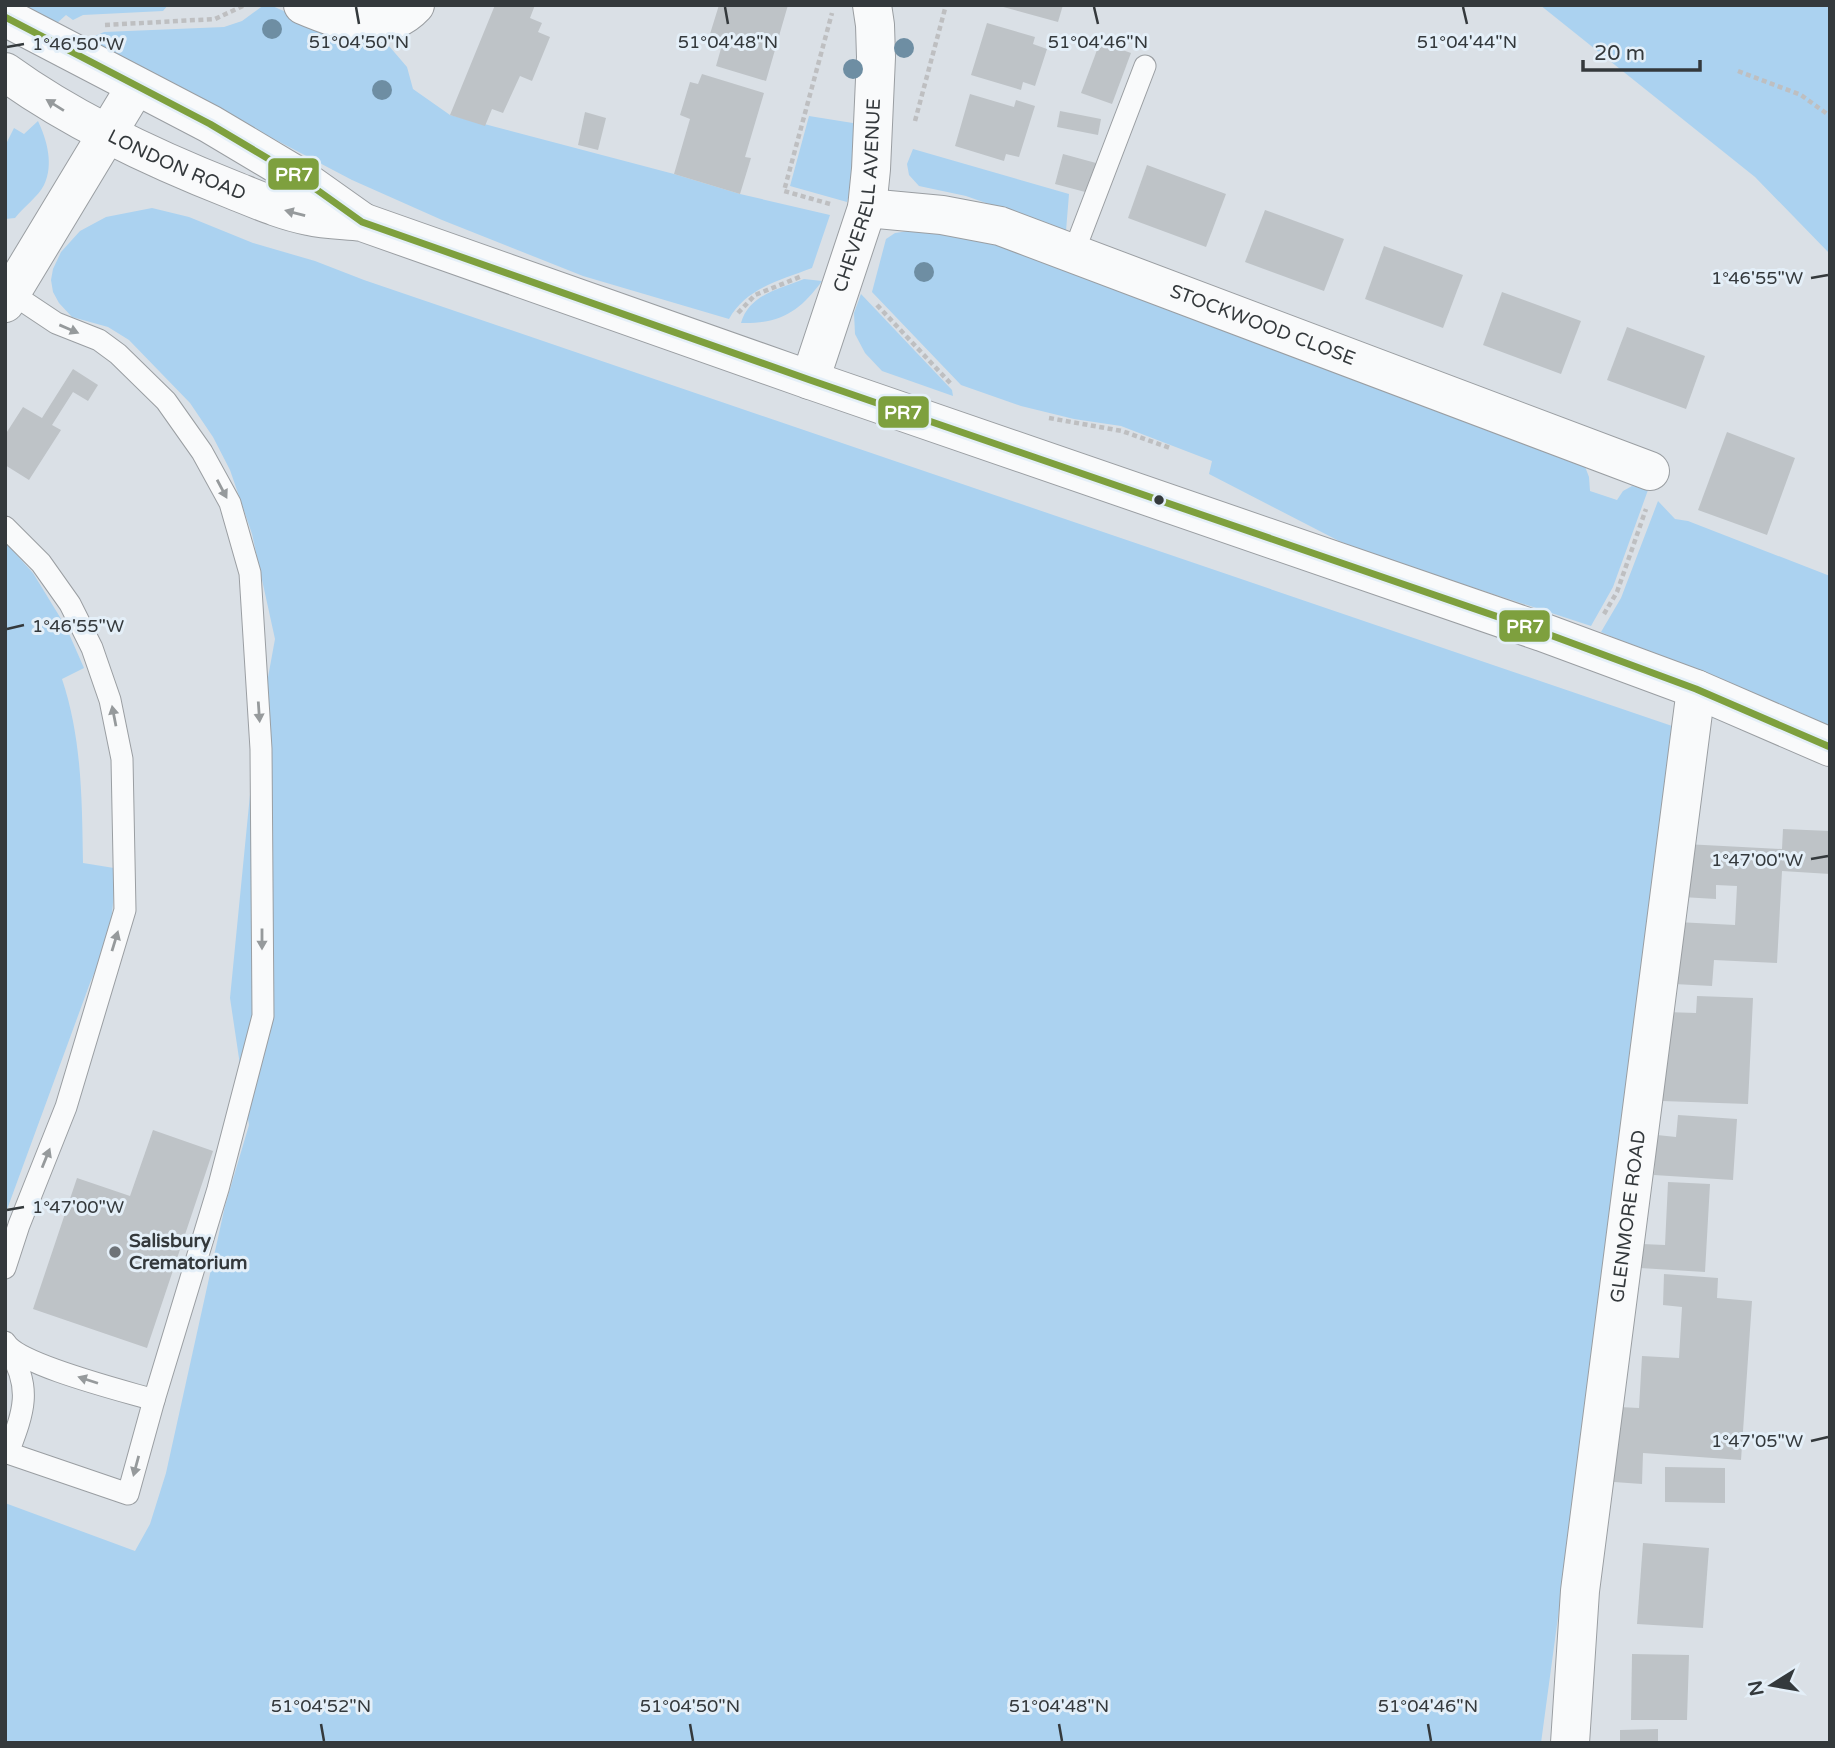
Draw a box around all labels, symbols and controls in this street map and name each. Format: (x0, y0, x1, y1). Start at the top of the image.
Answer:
scale bar (1583, 28, 1700, 72)
text: 51°04'50"N (309, 31, 409, 53)
text: 51°04'48"N (678, 31, 778, 53)
text: 51°04'46"N (1048, 31, 1148, 53)
text: 51°04'44"N (1417, 31, 1517, 53)
text: 1°46'50"W (32, 33, 124, 55)
text: 20 m (1594, 41, 1645, 66)
one-way arrow (46, 98, 65, 111)
street label: CHEVERELL AVENUE (829, 98, 885, 295)
street label: LONDON ROAD (104, 125, 249, 205)
line badge: PR7 (267, 157, 320, 191)
text: PR7 (275, 164, 313, 186)
one-way arrow (284, 207, 305, 217)
text: 1°46'55"W (1711, 267, 1803, 289)
street label: STOCKWOOD CLOSE (1167, 280, 1358, 370)
one-way arrow (59, 323, 79, 335)
line badge: PR7 (877, 395, 930, 429)
text: PR7 (884, 402, 922, 424)
one-way arrow (216, 480, 228, 499)
unlabelled marker (1152, 493, 1166, 507)
line badge: PR7 (1498, 609, 1551, 643)
text: 1°46'55"W (32, 615, 124, 637)
text: PR7 (1506, 616, 1544, 638)
one-way arrow (254, 701, 265, 723)
one-way arrow (108, 705, 119, 727)
text: 1°47'00"W (1711, 849, 1803, 871)
one-way arrow (256, 928, 268, 950)
one-way arrow (111, 931, 121, 952)
street label: GLENMORE ROAD (1606, 1129, 1650, 1304)
one-way arrow (40, 1147, 51, 1168)
text: 1°47'00"W (32, 1196, 124, 1218)
place label: Salisbury Crematorium (129, 1230, 247, 1274)
marker: Salisbury Crematorium (107, 1244, 123, 1260)
one-way arrow (78, 1374, 99, 1384)
text: 1°47'05"W (1711, 1430, 1803, 1452)
one-way arrow (130, 1456, 140, 1477)
north arrow (1737, 1650, 1807, 1720)
text: N (1744, 1678, 1769, 1698)
text: 51°04'52"N (271, 1695, 371, 1717)
text: 51°04'50"N (640, 1695, 740, 1717)
text: 51°04'48"N (1009, 1695, 1109, 1717)
text: 51°04'46"N (1378, 1695, 1478, 1717)

